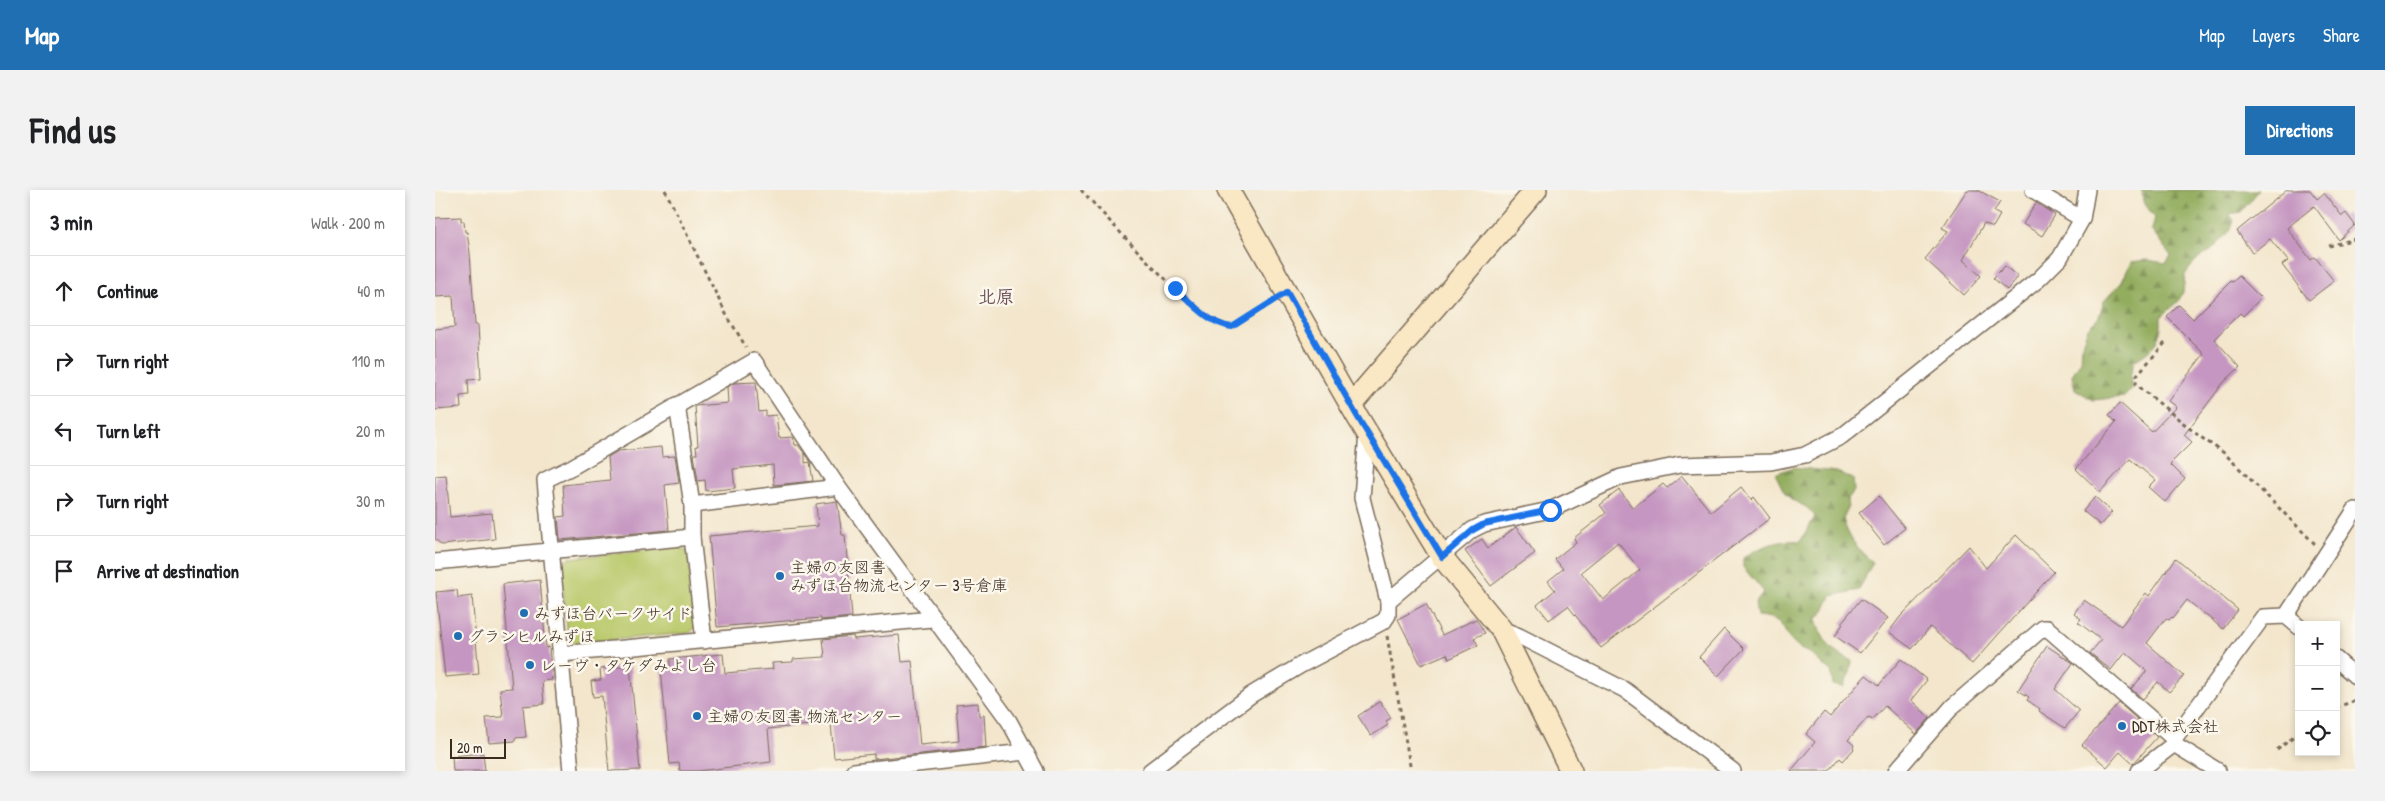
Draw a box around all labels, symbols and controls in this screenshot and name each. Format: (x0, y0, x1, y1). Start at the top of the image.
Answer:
text: Map (25, 19, 59, 51)
text: Map (2199, 23, 2225, 48)
text: Layers (2253, 23, 2295, 48)
text: Share (2323, 23, 2360, 48)
button: Directions (2245, 106, 2355, 155)
text: Find us (30, 107, 116, 154)
text: 3 min (50, 208, 93, 237)
text: Walk · 200 m (311, 212, 385, 234)
icon: ahead (50, 277, 78, 305)
route end (1164, 277, 1187, 300)
text: Continue (97, 278, 158, 304)
text: 40 m (357, 280, 385, 302)
district label: 北原 (978, 284, 1014, 309)
icon: right (50, 347, 78, 375)
text: Turn right (97, 348, 168, 374)
text: 110 m (352, 350, 385, 372)
icon: left (50, 417, 78, 445)
text: Turn left (97, 418, 160, 444)
text: 20 m (356, 420, 385, 442)
icon: right (50, 487, 78, 515)
text: Turn right (97, 488, 168, 514)
text: 30 m (356, 490, 385, 512)
route start (1539, 499, 1562, 522)
place label: 主婦の友図書 みずほ台物流センター 3号倉庫 (790, 556, 1008, 596)
icon: arrive (50, 557, 78, 585)
text: Arrive at destination (97, 558, 239, 584)
marker: 主婦の友図書 みずほ台物流センター 3号倉庫 (774, 570, 786, 582)
place label: みずほ台パークサイド (534, 602, 692, 624)
marker: みずほ台パークサイド (518, 607, 530, 619)
map controls (2295, 621, 2340, 756)
button: + (2295, 621, 2340, 666)
place label: グランヒルみずほ (468, 625, 595, 647)
marker: グランヒルみずほ (452, 630, 464, 642)
place label: レーヴ・タケダみよし台 (540, 654, 717, 676)
marker: レーヴ・タケダみよし台 (524, 659, 536, 671)
button: − (2295, 666, 2340, 711)
place label: 主婦の友図書 物流センター (707, 705, 902, 727)
marker: 主婦の友図書 物流センター (691, 710, 703, 722)
button: locate (2295, 711, 2340, 756)
place label: DDT株式会社 (2132, 715, 2219, 737)
marker: DDT株式会社 (2116, 720, 2128, 732)
scale bar (450, 736, 506, 759)
text: 20 m (457, 738, 483, 757)

